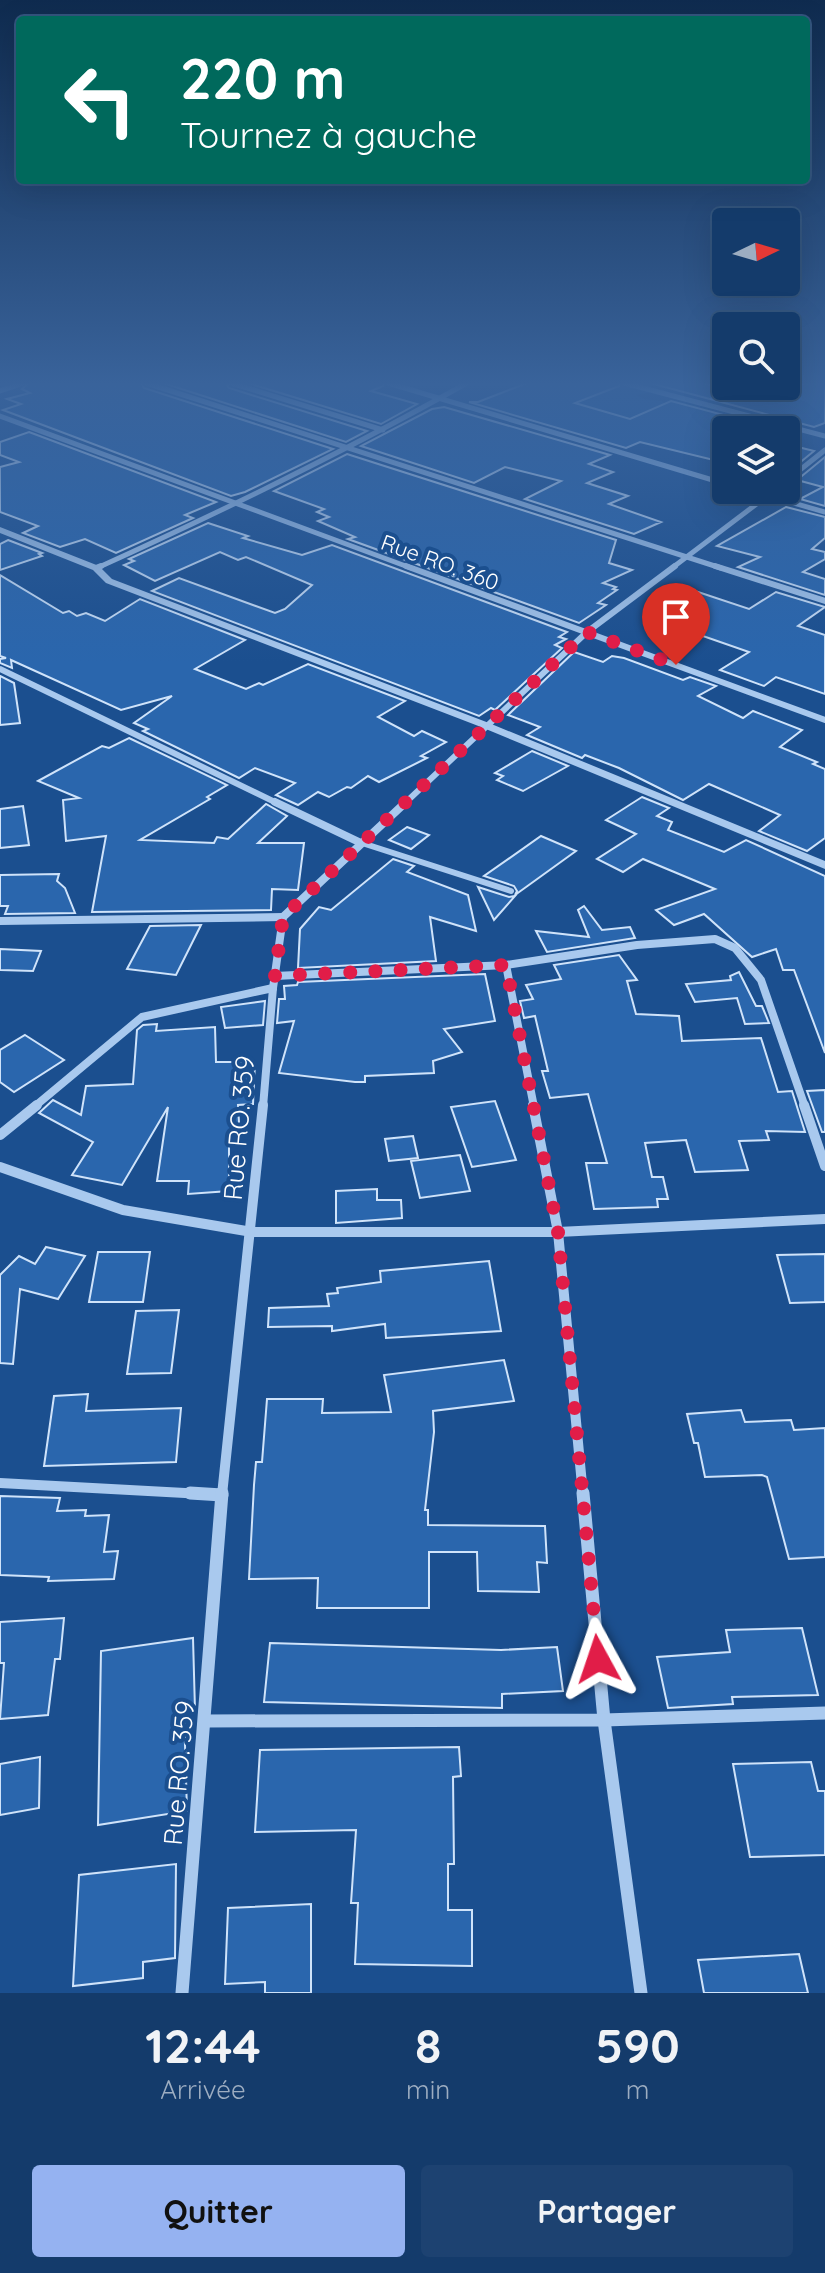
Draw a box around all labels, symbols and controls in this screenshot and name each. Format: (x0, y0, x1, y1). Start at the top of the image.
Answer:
text: 220 m (180, 43, 345, 113)
icon: left (48, 48, 152, 152)
text: Tournez à gauche (180, 112, 477, 157)
north arrow (712, 208, 800, 296)
map controls (712, 208, 800, 504)
button: search (712, 312, 800, 400)
button: layers (712, 416, 800, 504)
street label: Rue RO. 360 (377, 528, 503, 596)
pin (642, 583, 710, 665)
icon: arrive (654, 595, 698, 639)
street label: Rue RO. 359 (216, 1054, 261, 1202)
position arrow (556, 1617, 640, 1701)
street label: Rue RO. 359 (156, 1699, 201, 1847)
text: 12:44 (145, 2015, 261, 2075)
text: 8 (415, 2015, 441, 2075)
text: 590 (595, 2015, 680, 2075)
text: Arrivée (160, 2073, 246, 2106)
text: min (406, 2073, 450, 2106)
text: m (626, 2073, 649, 2106)
button: Quitter (32, 2165, 405, 2257)
button: Partager (421, 2165, 793, 2257)

